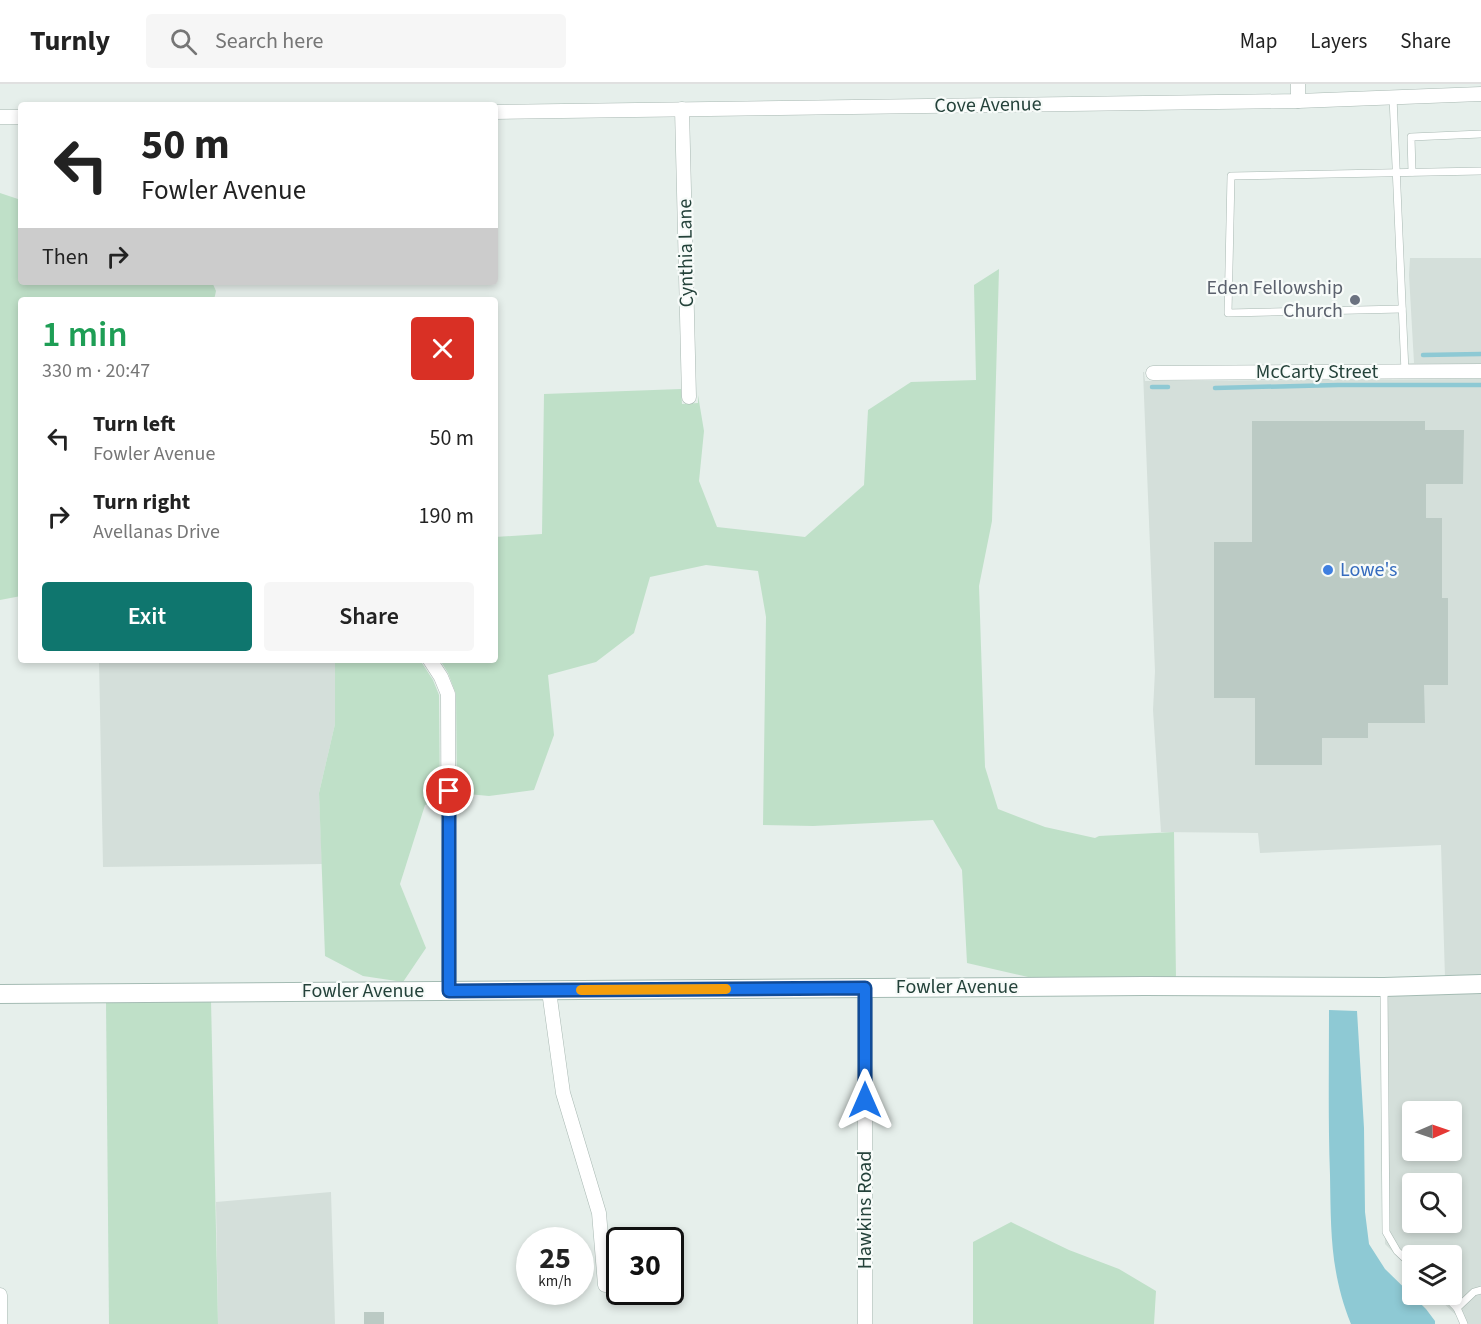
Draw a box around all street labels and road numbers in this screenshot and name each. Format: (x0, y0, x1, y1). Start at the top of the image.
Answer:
street label: Cove Avenue (934, 90, 1042, 120)
street label: Cynthia Lane (671, 198, 701, 308)
street label: McCarty Street (1256, 358, 1378, 386)
street label: Fowler Avenue (896, 973, 1018, 1001)
street label: Fowler Avenue (302, 977, 424, 1005)
street label: Hawkins Road (851, 1151, 879, 1269)

